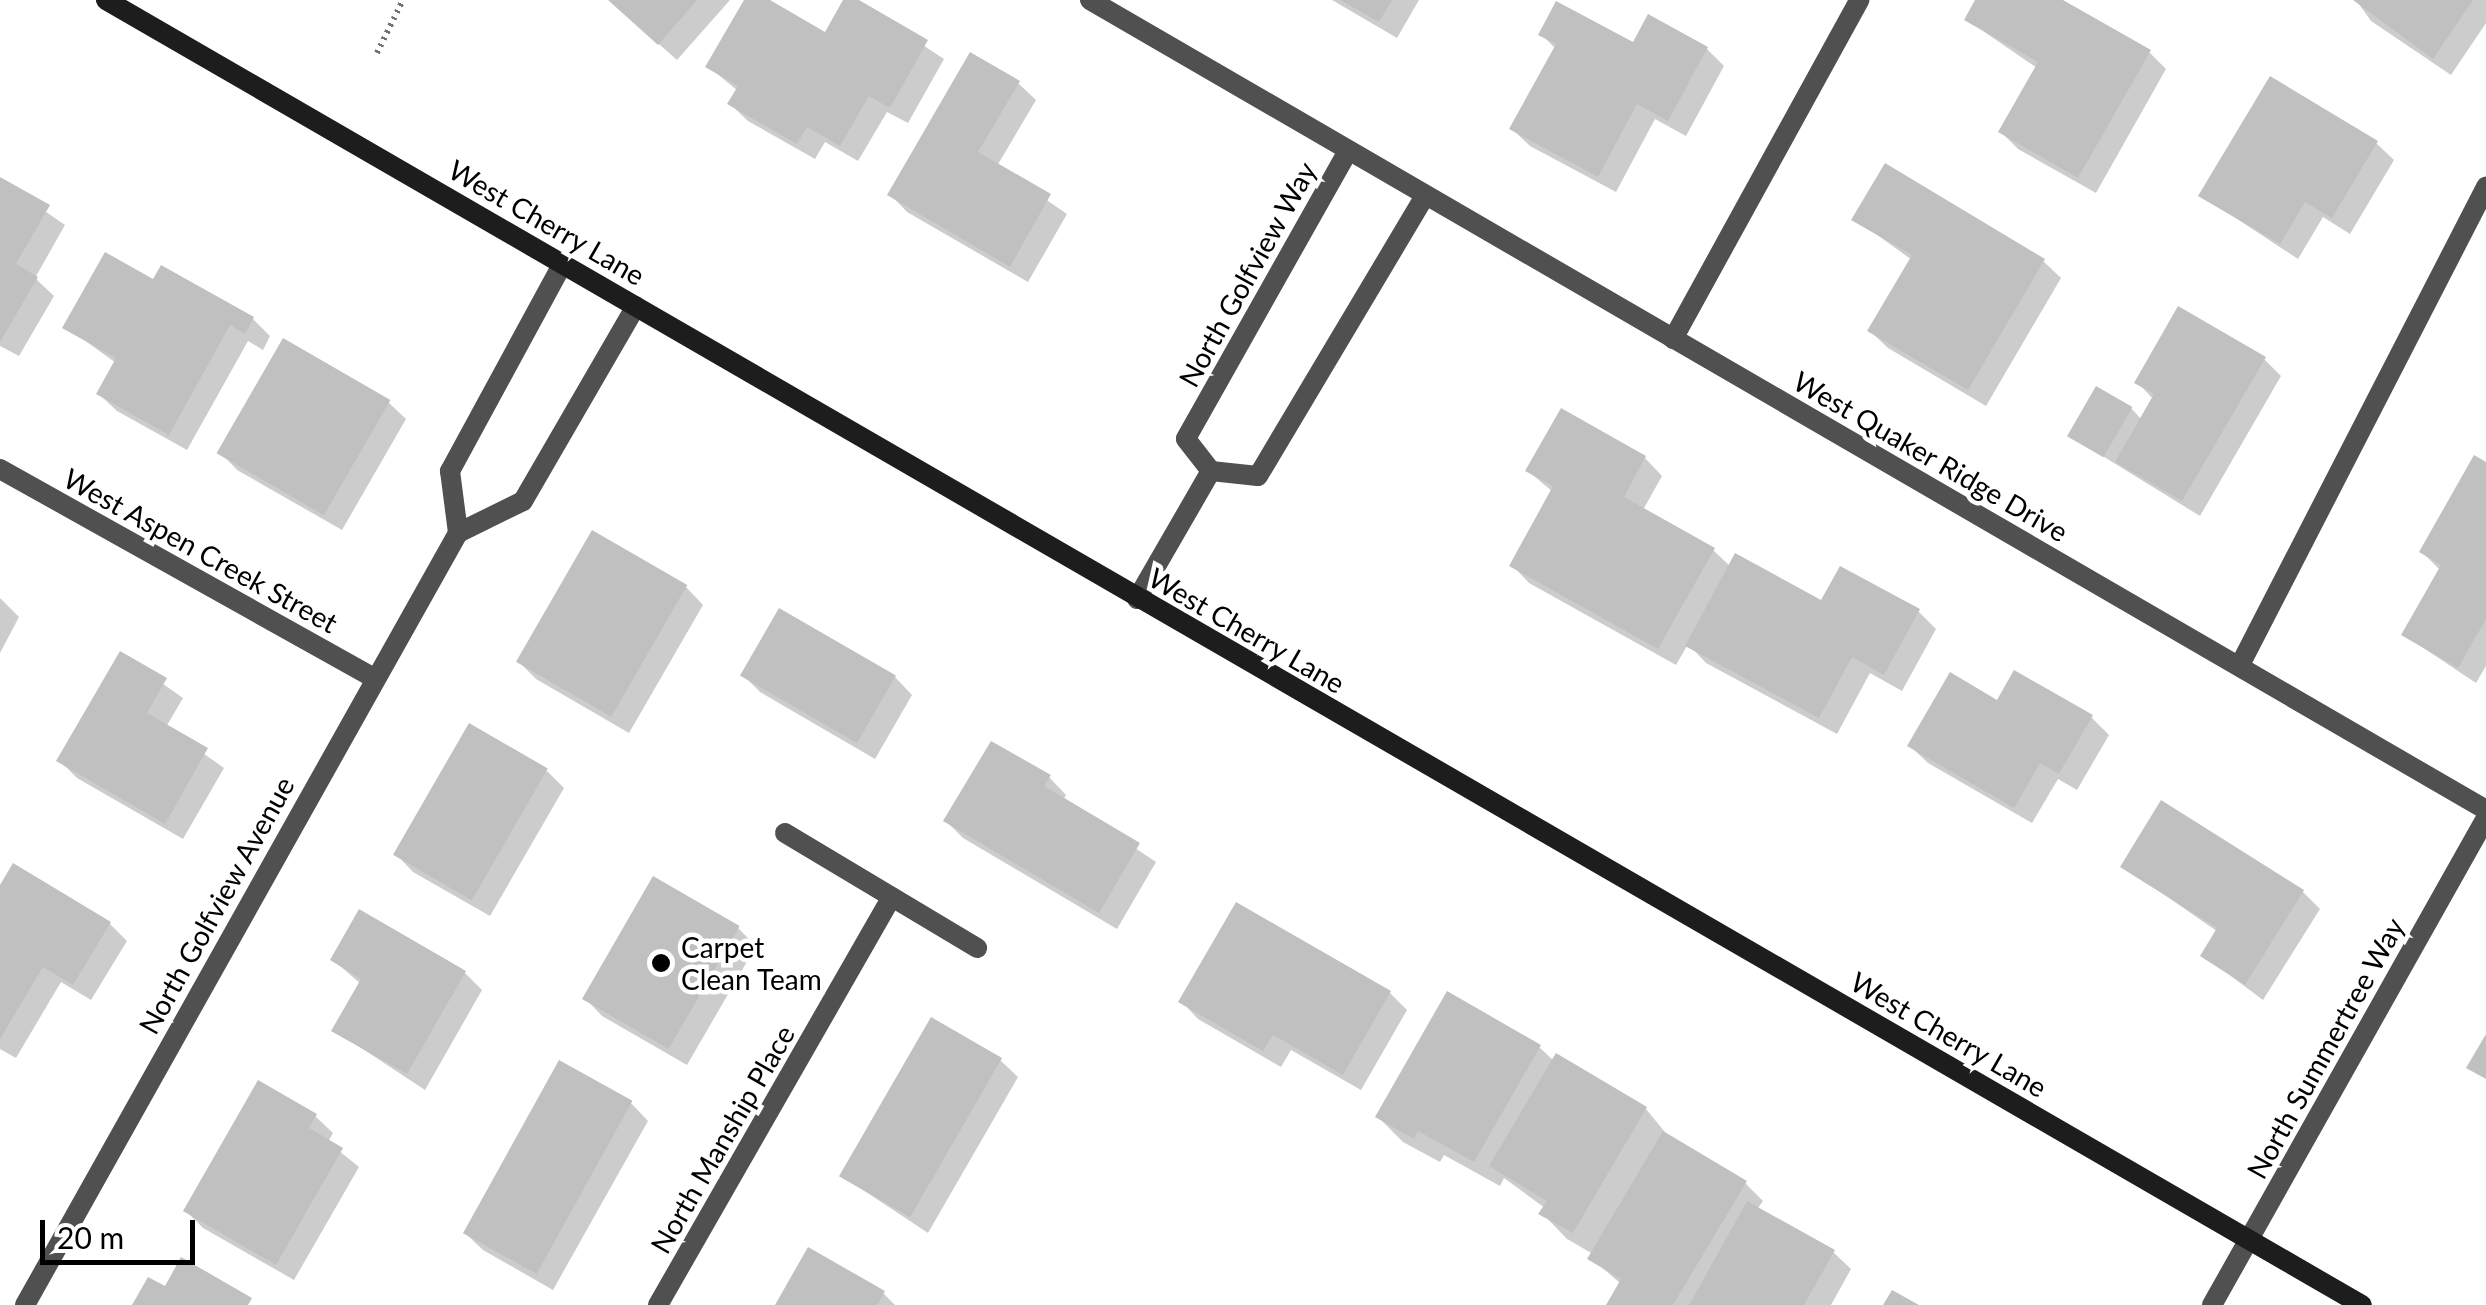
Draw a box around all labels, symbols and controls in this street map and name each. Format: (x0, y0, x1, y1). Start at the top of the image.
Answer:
street label: West Cherry Lane (443, 152, 651, 292)
street label: North Golfview Way (1171, 155, 1323, 393)
street label: West Quaker Ridge Drive (1788, 364, 2074, 548)
street label: West Aspen Creek Street (58, 460, 344, 640)
street label: West Cherry Lane (1143, 560, 1351, 700)
street label: North Golfview Avenue (131, 770, 301, 1040)
street label: North Summertree Way (2239, 912, 2411, 1184)
place label: Carpet Clean Team (681, 930, 823, 996)
marker: Carpet Clean Team (650, 952, 672, 974)
street label: West Cherry Lane (1845, 964, 2053, 1104)
street label: North Manship Place (643, 1019, 801, 1259)
scale bar (45, 1200, 200, 1262)
text: 20 m (57, 1219, 124, 1255)

